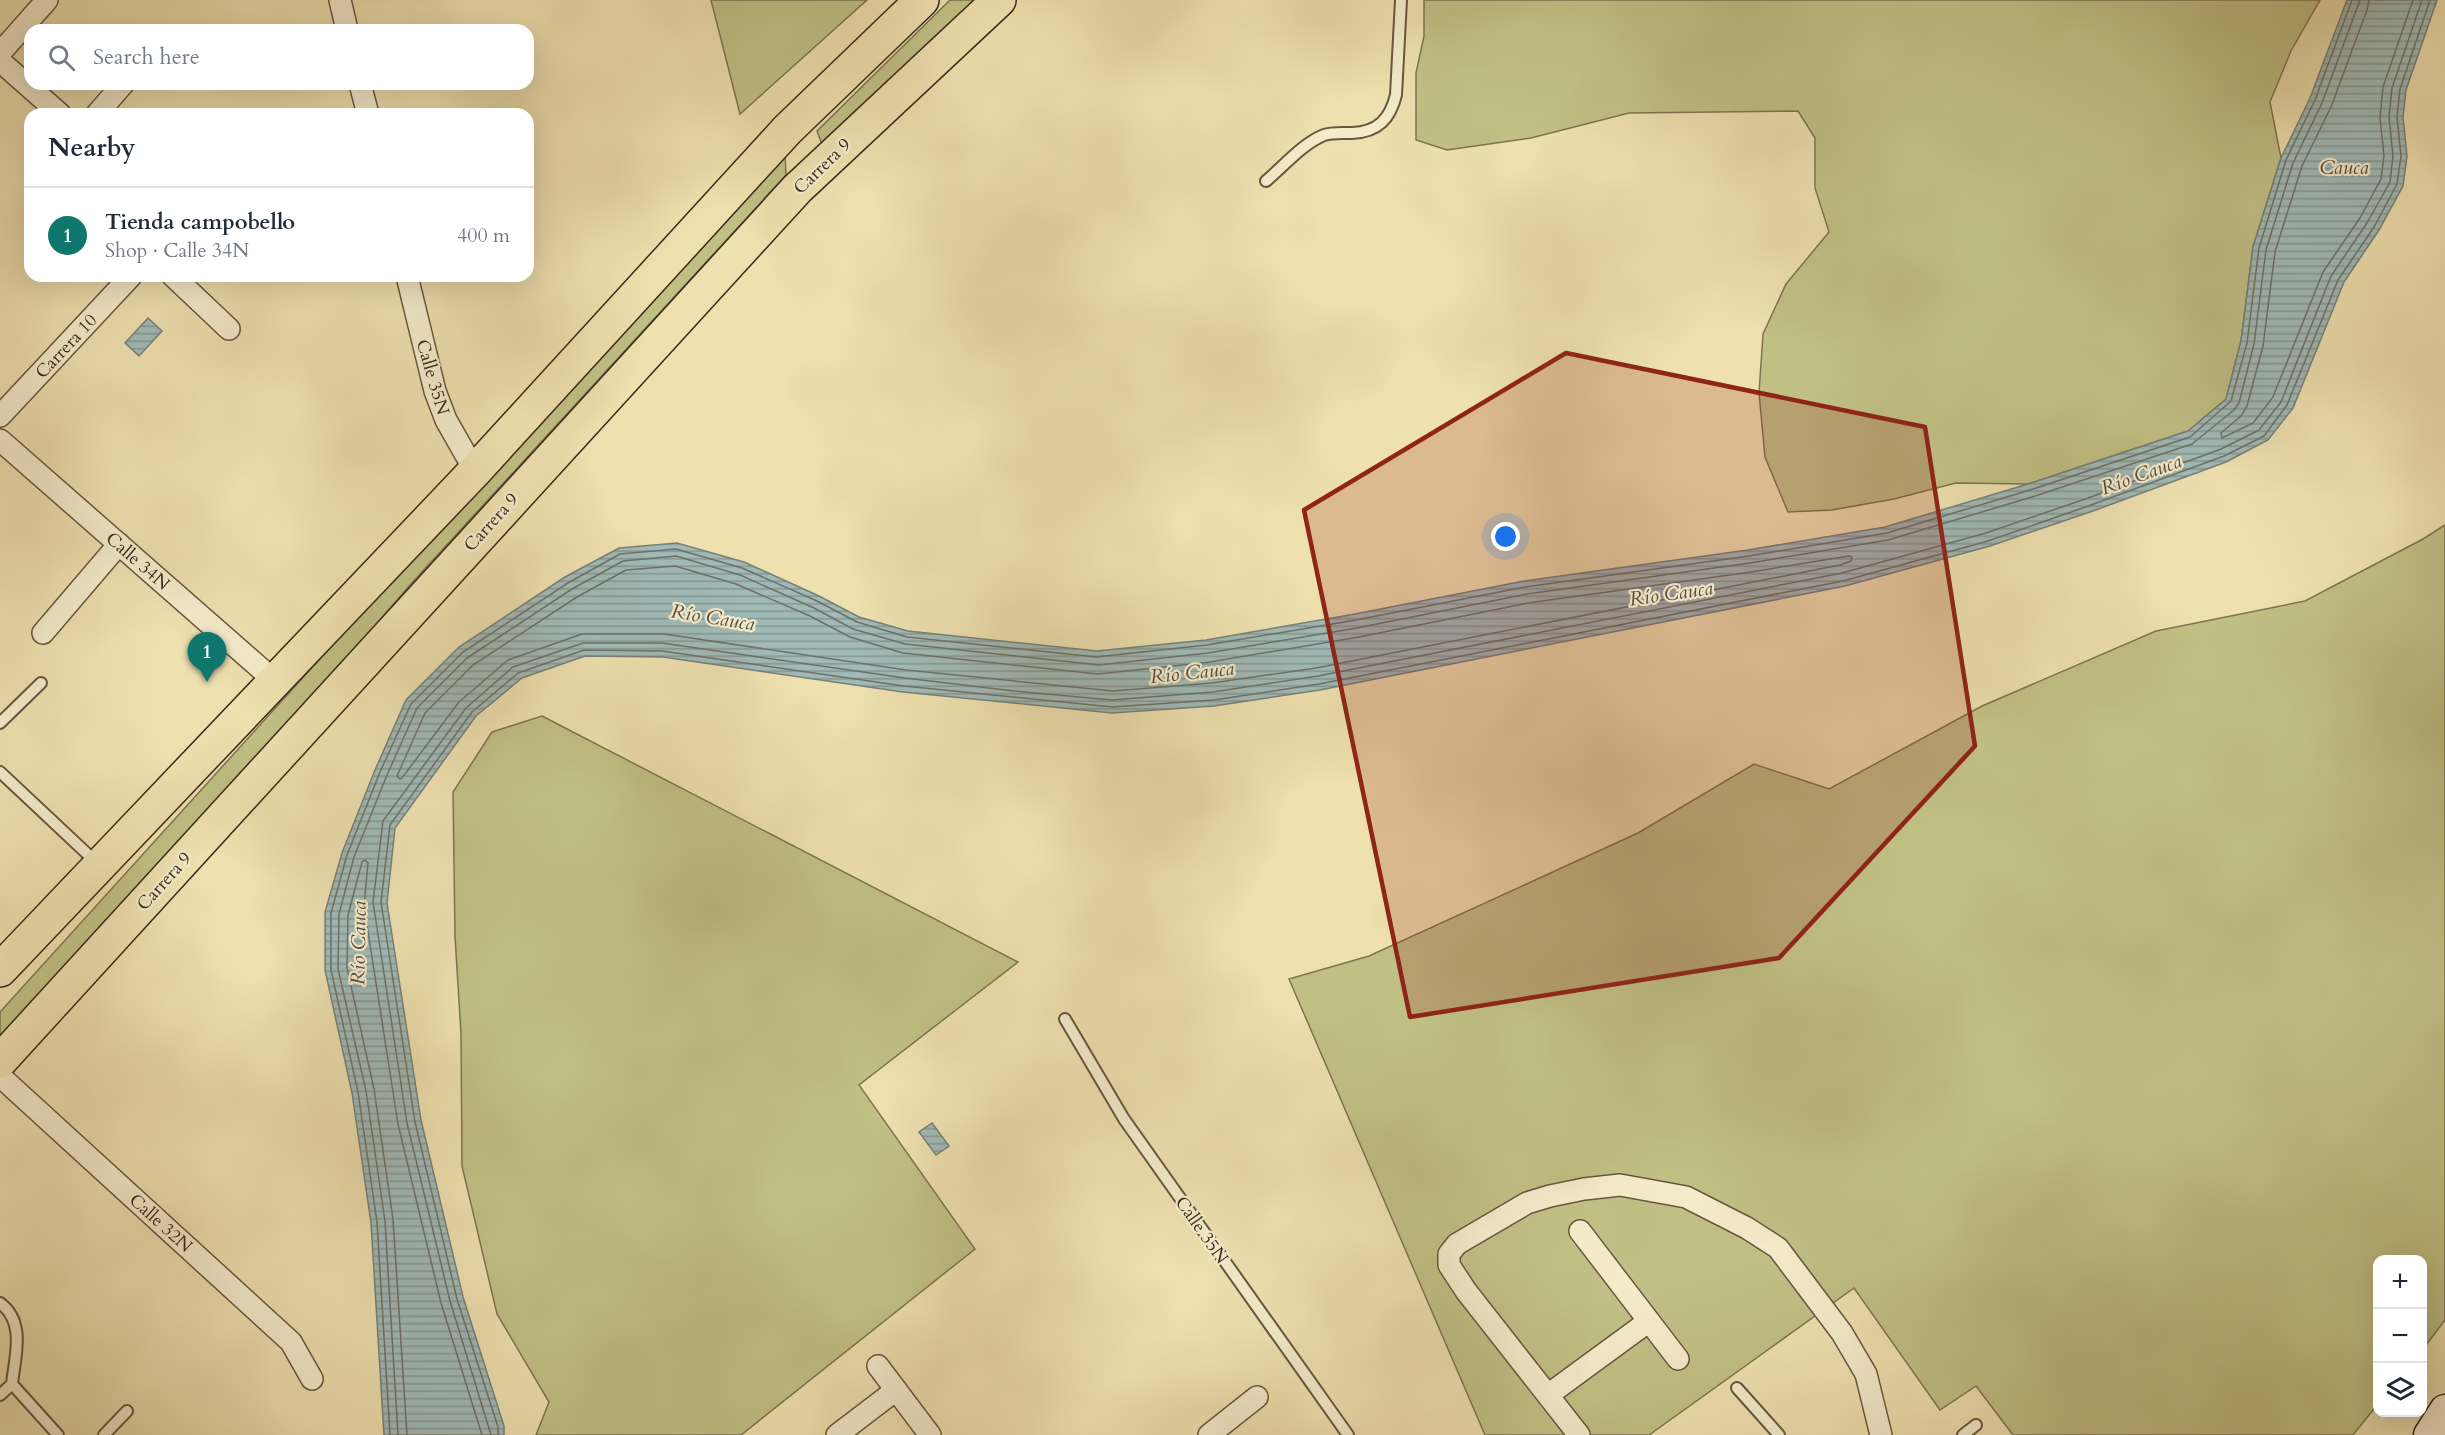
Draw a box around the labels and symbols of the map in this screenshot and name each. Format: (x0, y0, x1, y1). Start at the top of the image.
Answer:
street label: Carrera 9 (788, 133, 857, 200)
water label: Cauca (2319, 154, 2369, 181)
street label: Carrera 10 (30, 308, 103, 384)
street label: Calle 35N (410, 336, 455, 418)
water label: Río Cauca (2097, 447, 2185, 502)
street label: Carrera 9 (458, 487, 524, 557)
your location (1491, 522, 1520, 551)
street label: Calle 34N (100, 527, 176, 597)
water label: Río Cauca (1627, 574, 1715, 613)
water label: Río Cauca (669, 598, 757, 637)
pin: 1 (188, 632, 226, 682)
water label: Río Cauca (1149, 655, 1235, 690)
street label: Carrera 9 (131, 846, 197, 916)
water label: Río Cauca (344, 901, 373, 985)
street label: Calle 32N (123, 1188, 198, 1259)
street label: Calle 35N (1169, 1191, 1234, 1270)

